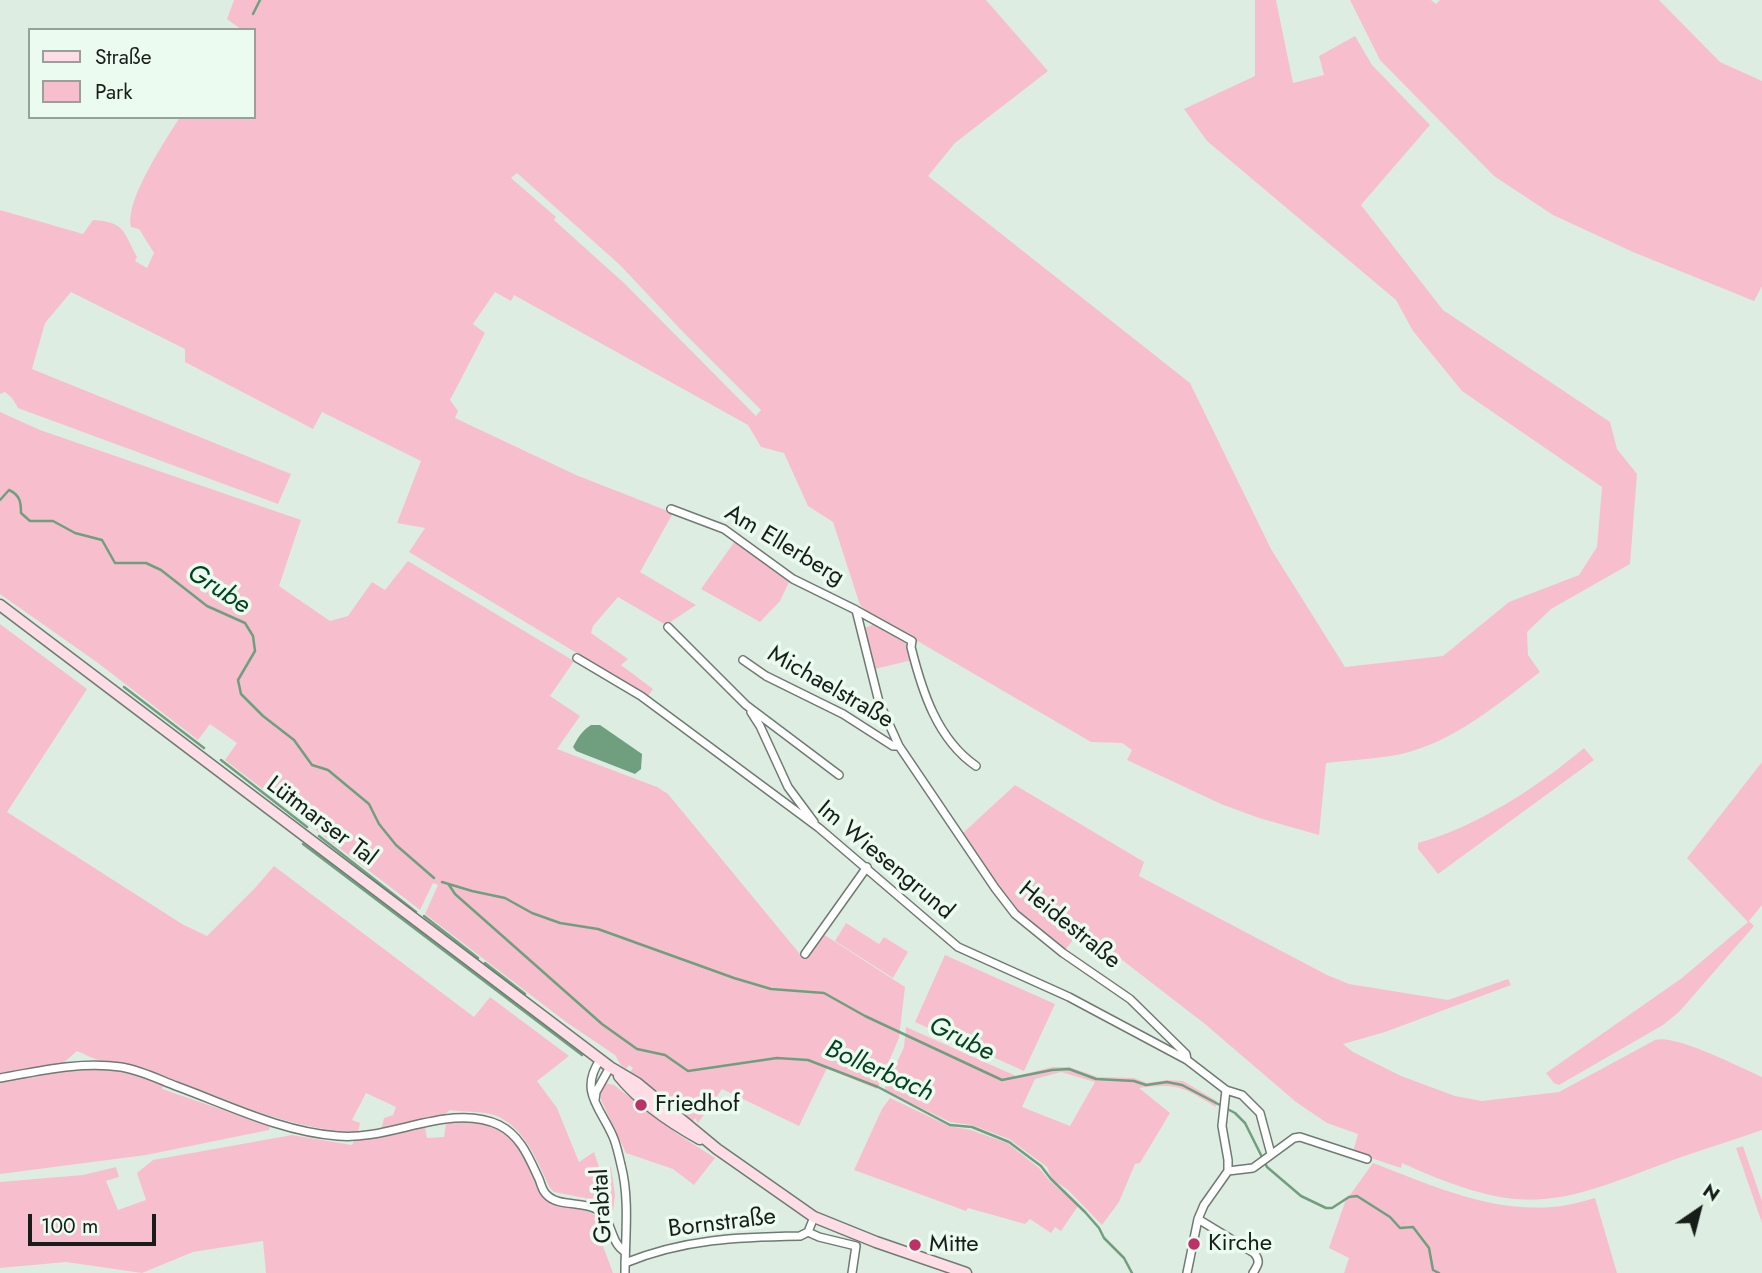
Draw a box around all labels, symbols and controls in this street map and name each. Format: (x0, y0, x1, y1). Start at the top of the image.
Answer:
legend (28, 28, 256, 119)
text: Straße (95, 42, 152, 72)
text: Park (95, 77, 132, 107)
street label: Am Ellerberg (719, 499, 849, 593)
water label: Grube (181, 558, 255, 622)
street label: Michaelstraße (762, 640, 898, 736)
street label: Lütmarser Tal (260, 771, 382, 873)
street label: Im Wiesengrund (811, 795, 959, 927)
street label: Heidestraße (1012, 876, 1126, 976)
water label: Grube (923, 1011, 999, 1069)
water label: Bollerbach (820, 1034, 938, 1110)
place label: Friedhof (655, 1091, 740, 1119)
marker: Friedhof (633, 1097, 649, 1113)
street label: Grabtal (587, 1168, 619, 1244)
north arrow (1664, 1175, 1734, 1245)
text: N (1697, 1177, 1725, 1208)
scale bar (32, 1200, 159, 1244)
street label: Bornstraße (666, 1203, 778, 1245)
text: 100 m (41, 1211, 98, 1241)
place label: Kirche (1208, 1230, 1272, 1258)
place label: Mitte (929, 1231, 979, 1259)
marker: Kirche (1186, 1236, 1202, 1252)
marker: Mitte (907, 1237, 923, 1253)

